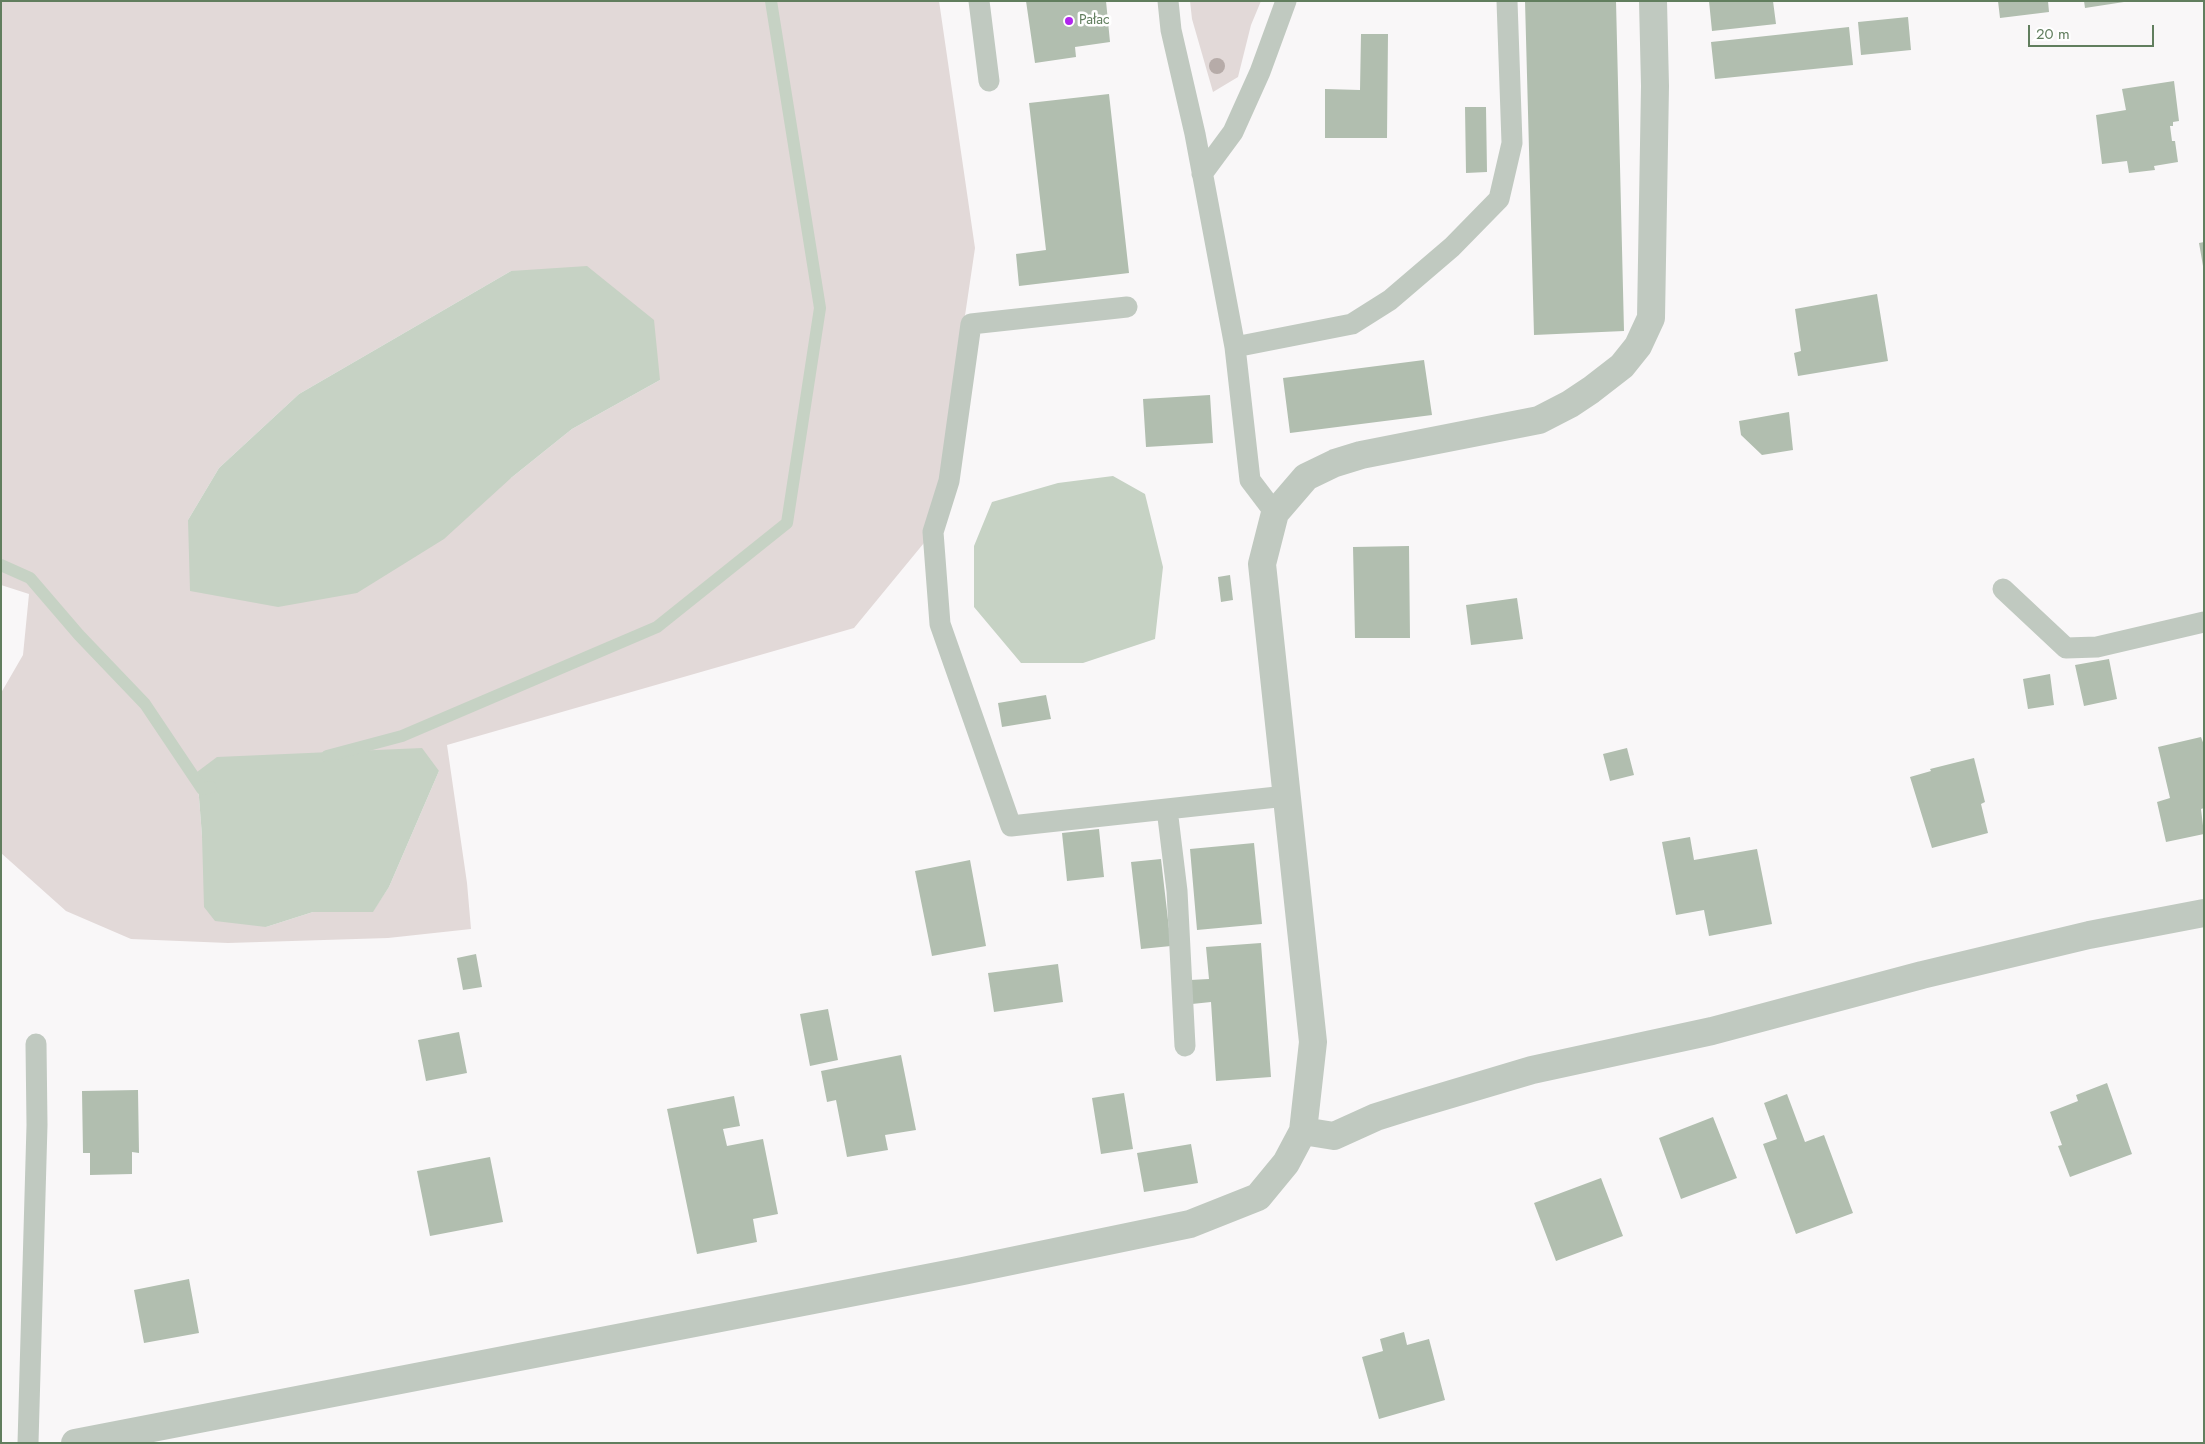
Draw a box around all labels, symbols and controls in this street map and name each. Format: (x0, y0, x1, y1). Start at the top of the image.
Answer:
place label: Pałac (1079, 13, 1110, 29)
marker: Pałac (1063, 15, 1075, 27)
scale bar (2030, 15, 2156, 47)
text: 20 m (2036, 23, 2070, 45)

